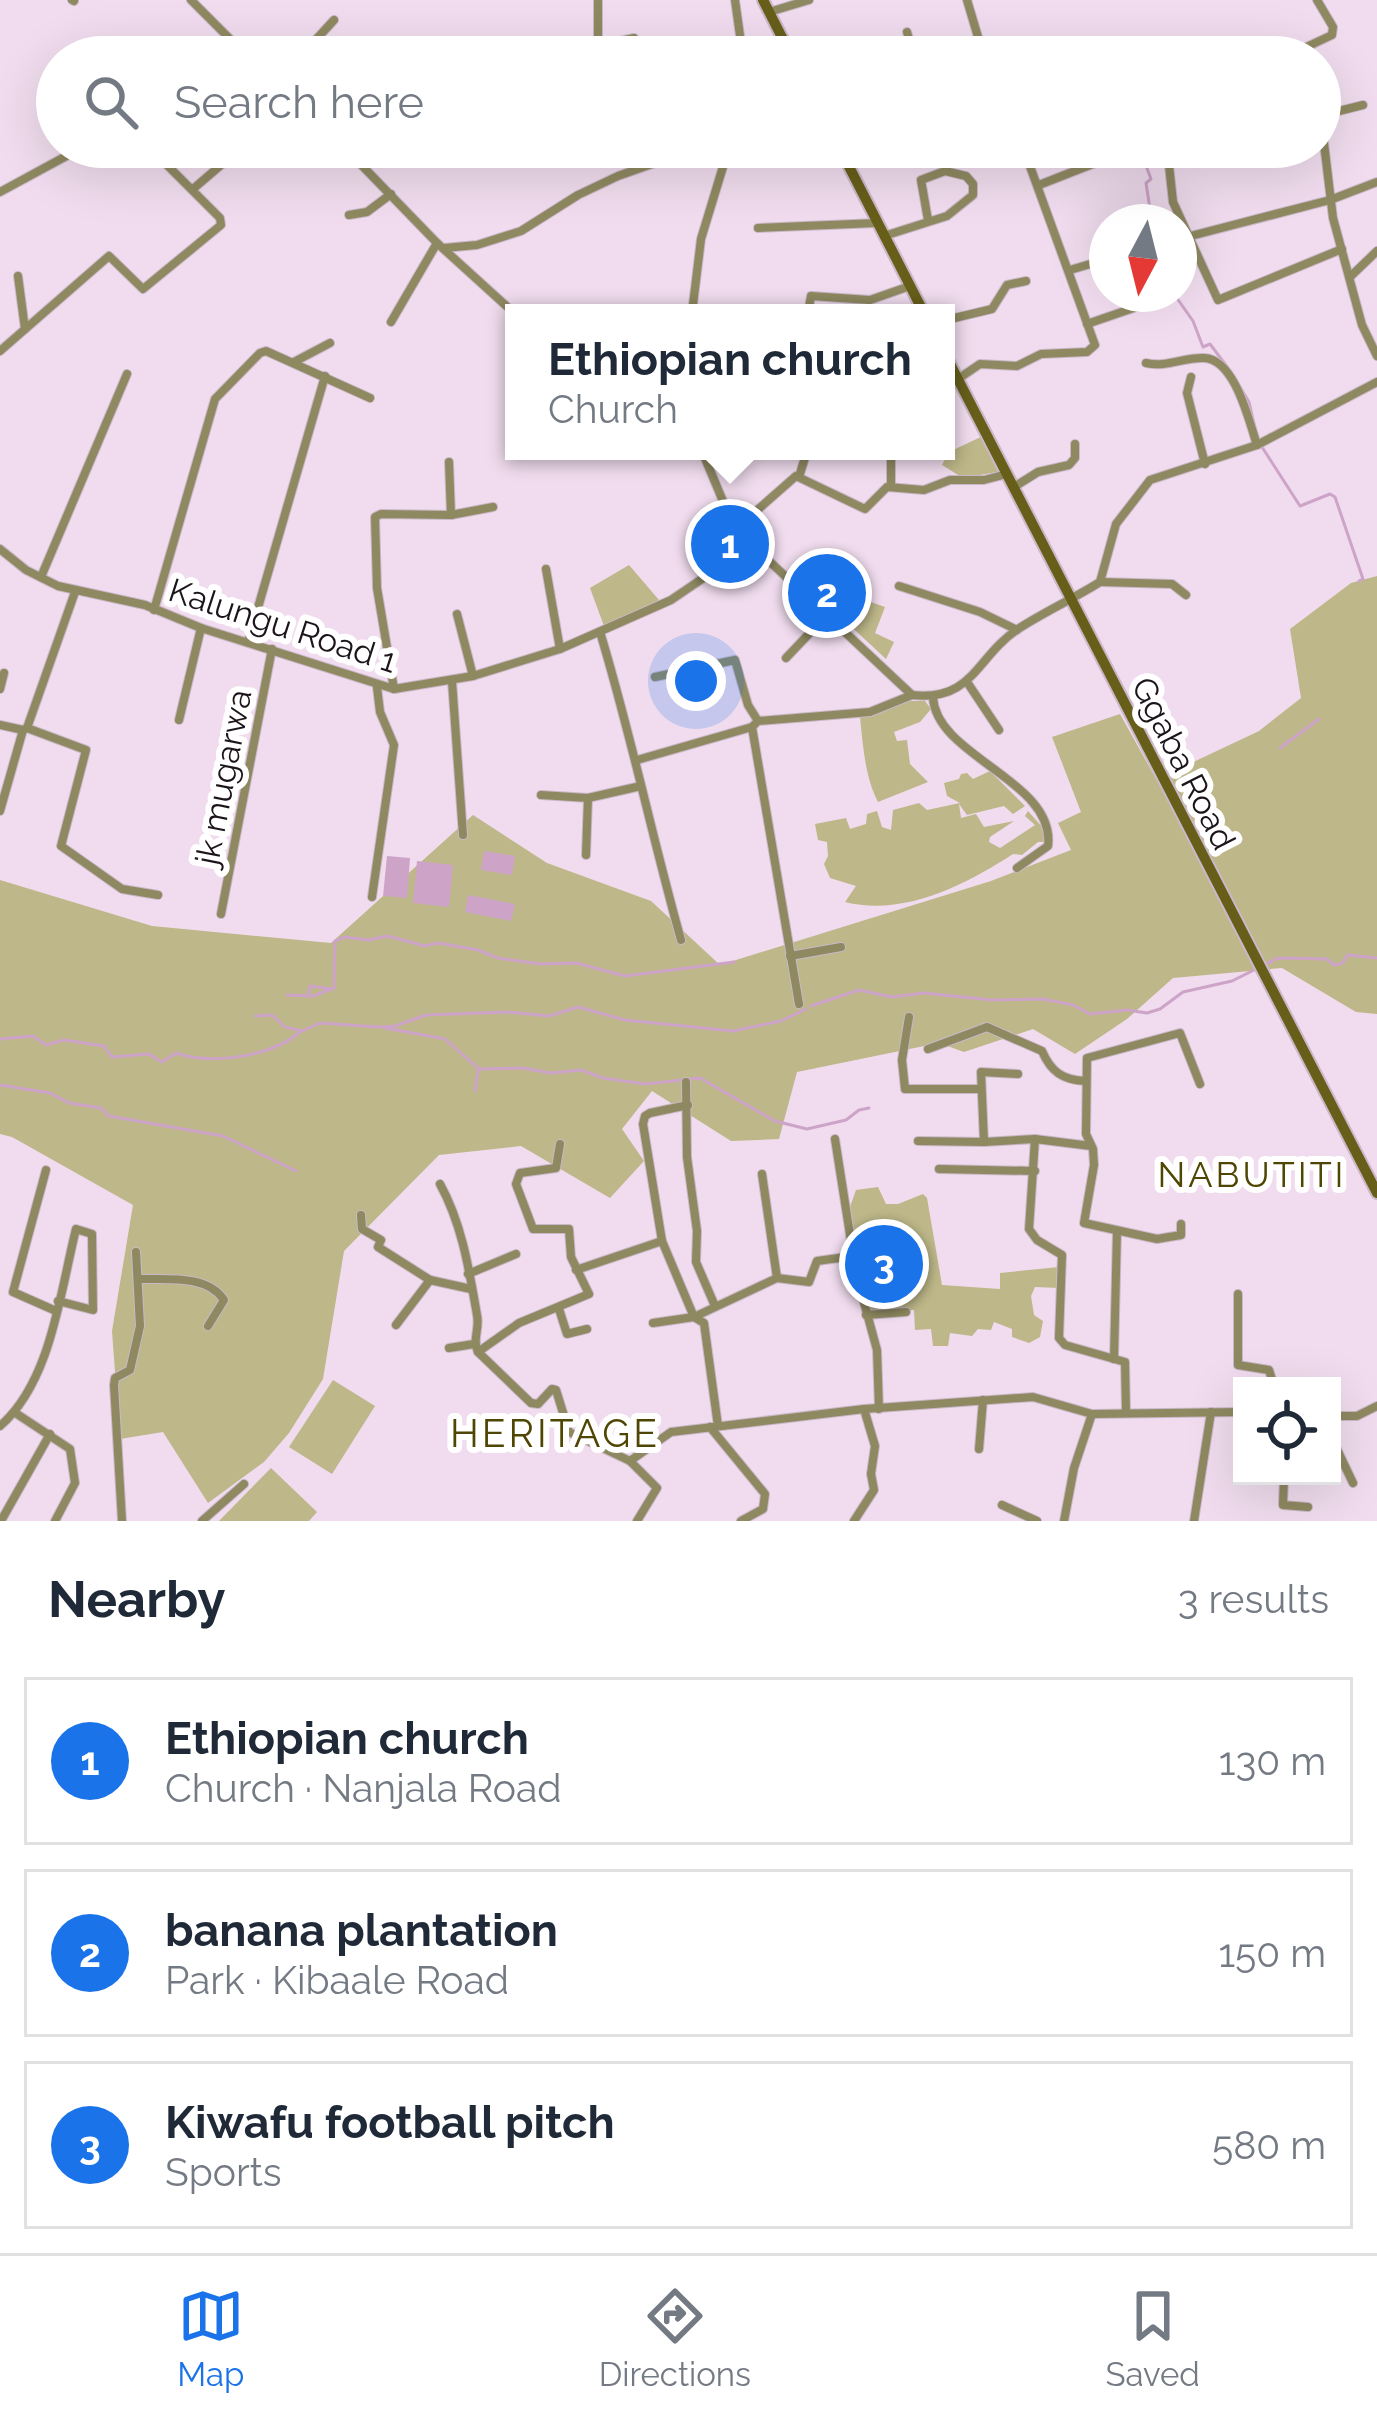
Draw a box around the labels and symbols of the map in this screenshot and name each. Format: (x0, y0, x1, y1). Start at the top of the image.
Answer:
north arrow (1089, 204, 1197, 312)
pin: 1 (691, 499, 769, 589)
pin: 2 (788, 548, 866, 638)
street label: Kalungu Road 1 (164, 570, 402, 681)
your location (666, 651, 726, 711)
street label: Ggaba Road (1124, 671, 1244, 856)
street label: jk mugarwa (187, 686, 260, 872)
district label: NABUTITI (1157, 1153, 1347, 1195)
pin: 3 (845, 1219, 923, 1309)
district label: HERITAGE (450, 1410, 660, 1456)

